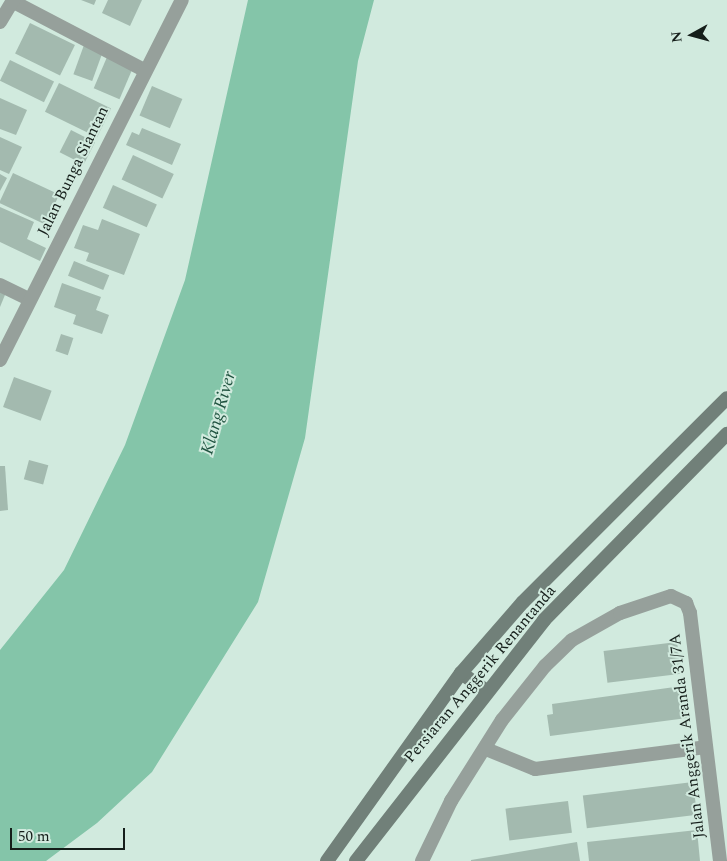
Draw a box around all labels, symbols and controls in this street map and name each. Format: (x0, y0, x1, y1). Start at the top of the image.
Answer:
north arrow (667, 10, 717, 60)
text: N (665, 30, 688, 44)
street label: Jalan Bunga Siantan (33, 103, 113, 239)
water label: Klang River (197, 369, 241, 457)
street label: Persiaran Anggerik Renantanda (400, 581, 560, 767)
street label: Jalan Anggerik Aranda 31/7A (665, 633, 709, 839)
scale bar (12, 818, 128, 850)
text: 50 m (18, 825, 50, 848)

